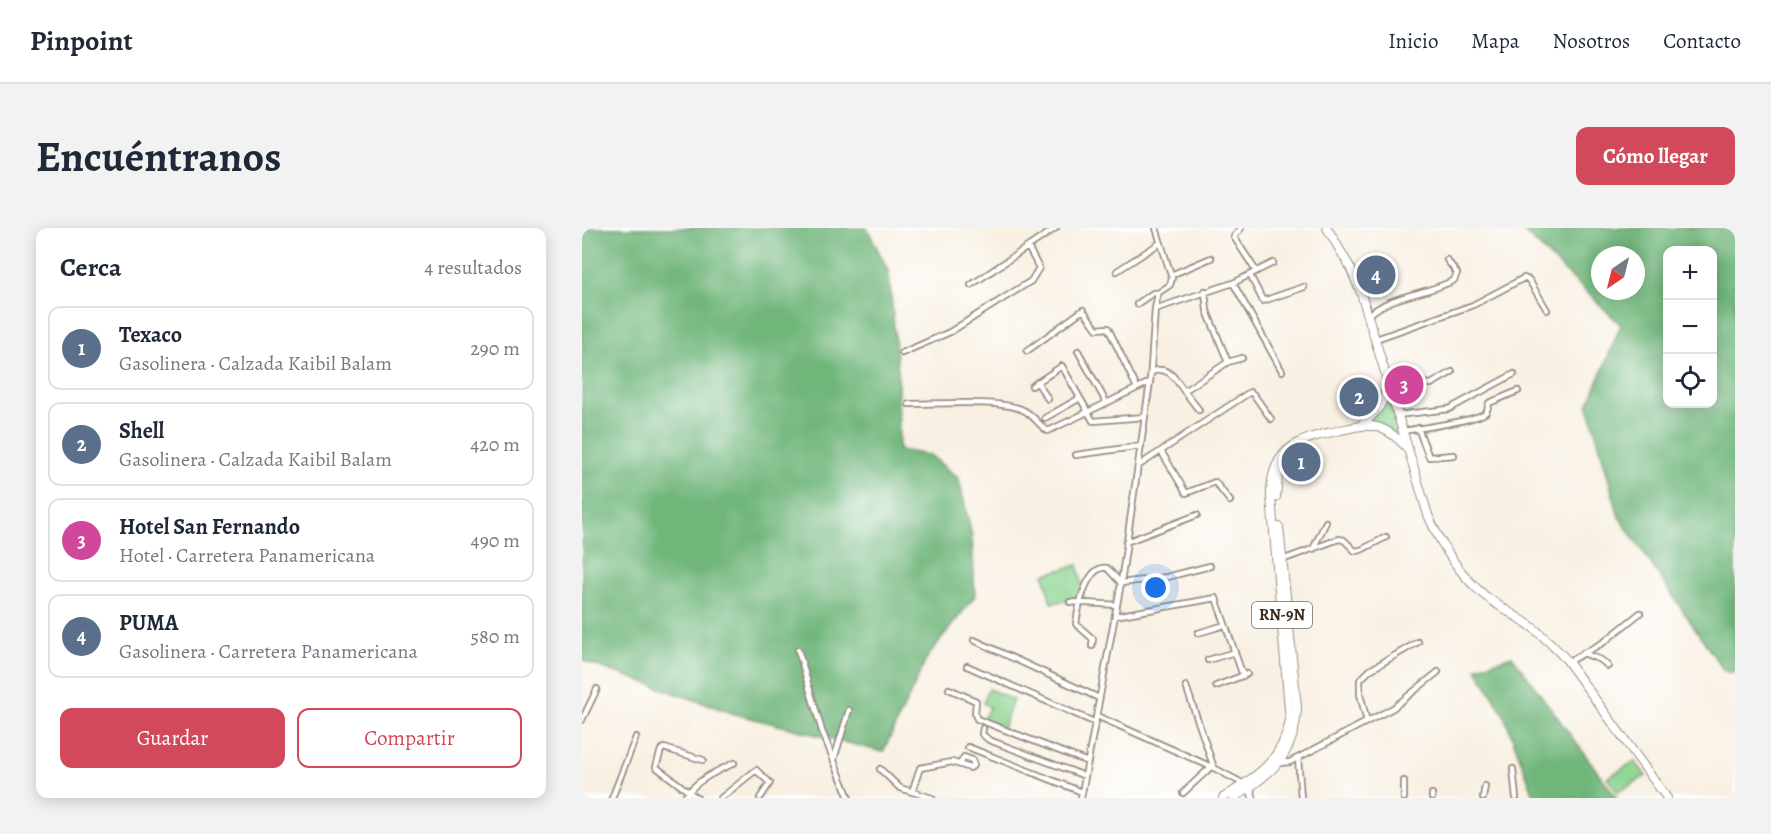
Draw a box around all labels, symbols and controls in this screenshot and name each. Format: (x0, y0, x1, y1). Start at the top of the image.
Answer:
text: Pinpoint (30, 22, 133, 60)
text: Inicio (1388, 27, 1438, 55)
text: Mapa (1471, 27, 1520, 55)
text: Nosotros (1553, 27, 1630, 55)
text: Contacto (1663, 27, 1741, 55)
button: Cómo llegar (1576, 127, 1735, 185)
text: Encuéntranos (36, 128, 281, 185)
north arrow (1591, 246, 1645, 300)
map controls (1663, 246, 1717, 408)
button: + (1663, 246, 1717, 300)
text: Cerca (60, 250, 122, 285)
pin: 4 (1356, 252, 1396, 298)
text: 4 resultados (424, 254, 522, 281)
button: − (1663, 300, 1717, 354)
text: Texaco (119, 320, 182, 350)
text: 1 (78, 335, 85, 362)
text: 290 m (470, 335, 520, 362)
text: Gasolinera · Calzada Kaibil Balam (119, 350, 392, 377)
button: locate (1663, 354, 1717, 408)
pin: 3 (1384, 362, 1424, 408)
pin: 2 (1340, 374, 1378, 420)
text: Shell (119, 416, 164, 446)
text: 2 (77, 431, 86, 458)
text: 420 m (470, 431, 520, 458)
pin: 1 (1282, 440, 1320, 484)
text: Gasolinera · Calzada Kaibil Balam (119, 446, 392, 473)
text: Hotel San Fernando (119, 512, 300, 542)
text: 3 (77, 527, 86, 554)
text: 490 m (471, 527, 520, 554)
text: Hotel · Carretera Panamericana (119, 542, 375, 569)
your location (1141, 573, 1170, 602)
road number: RN-9N (1252, 602, 1312, 628)
text: PUMA (119, 608, 178, 638)
text: 4 (77, 623, 86, 650)
text: 580 m (470, 623, 520, 650)
text: Gasolinera · Carretera Panamericana (119, 638, 418, 665)
button: Guardar (60, 708, 285, 768)
button: Compartir (297, 708, 522, 768)

